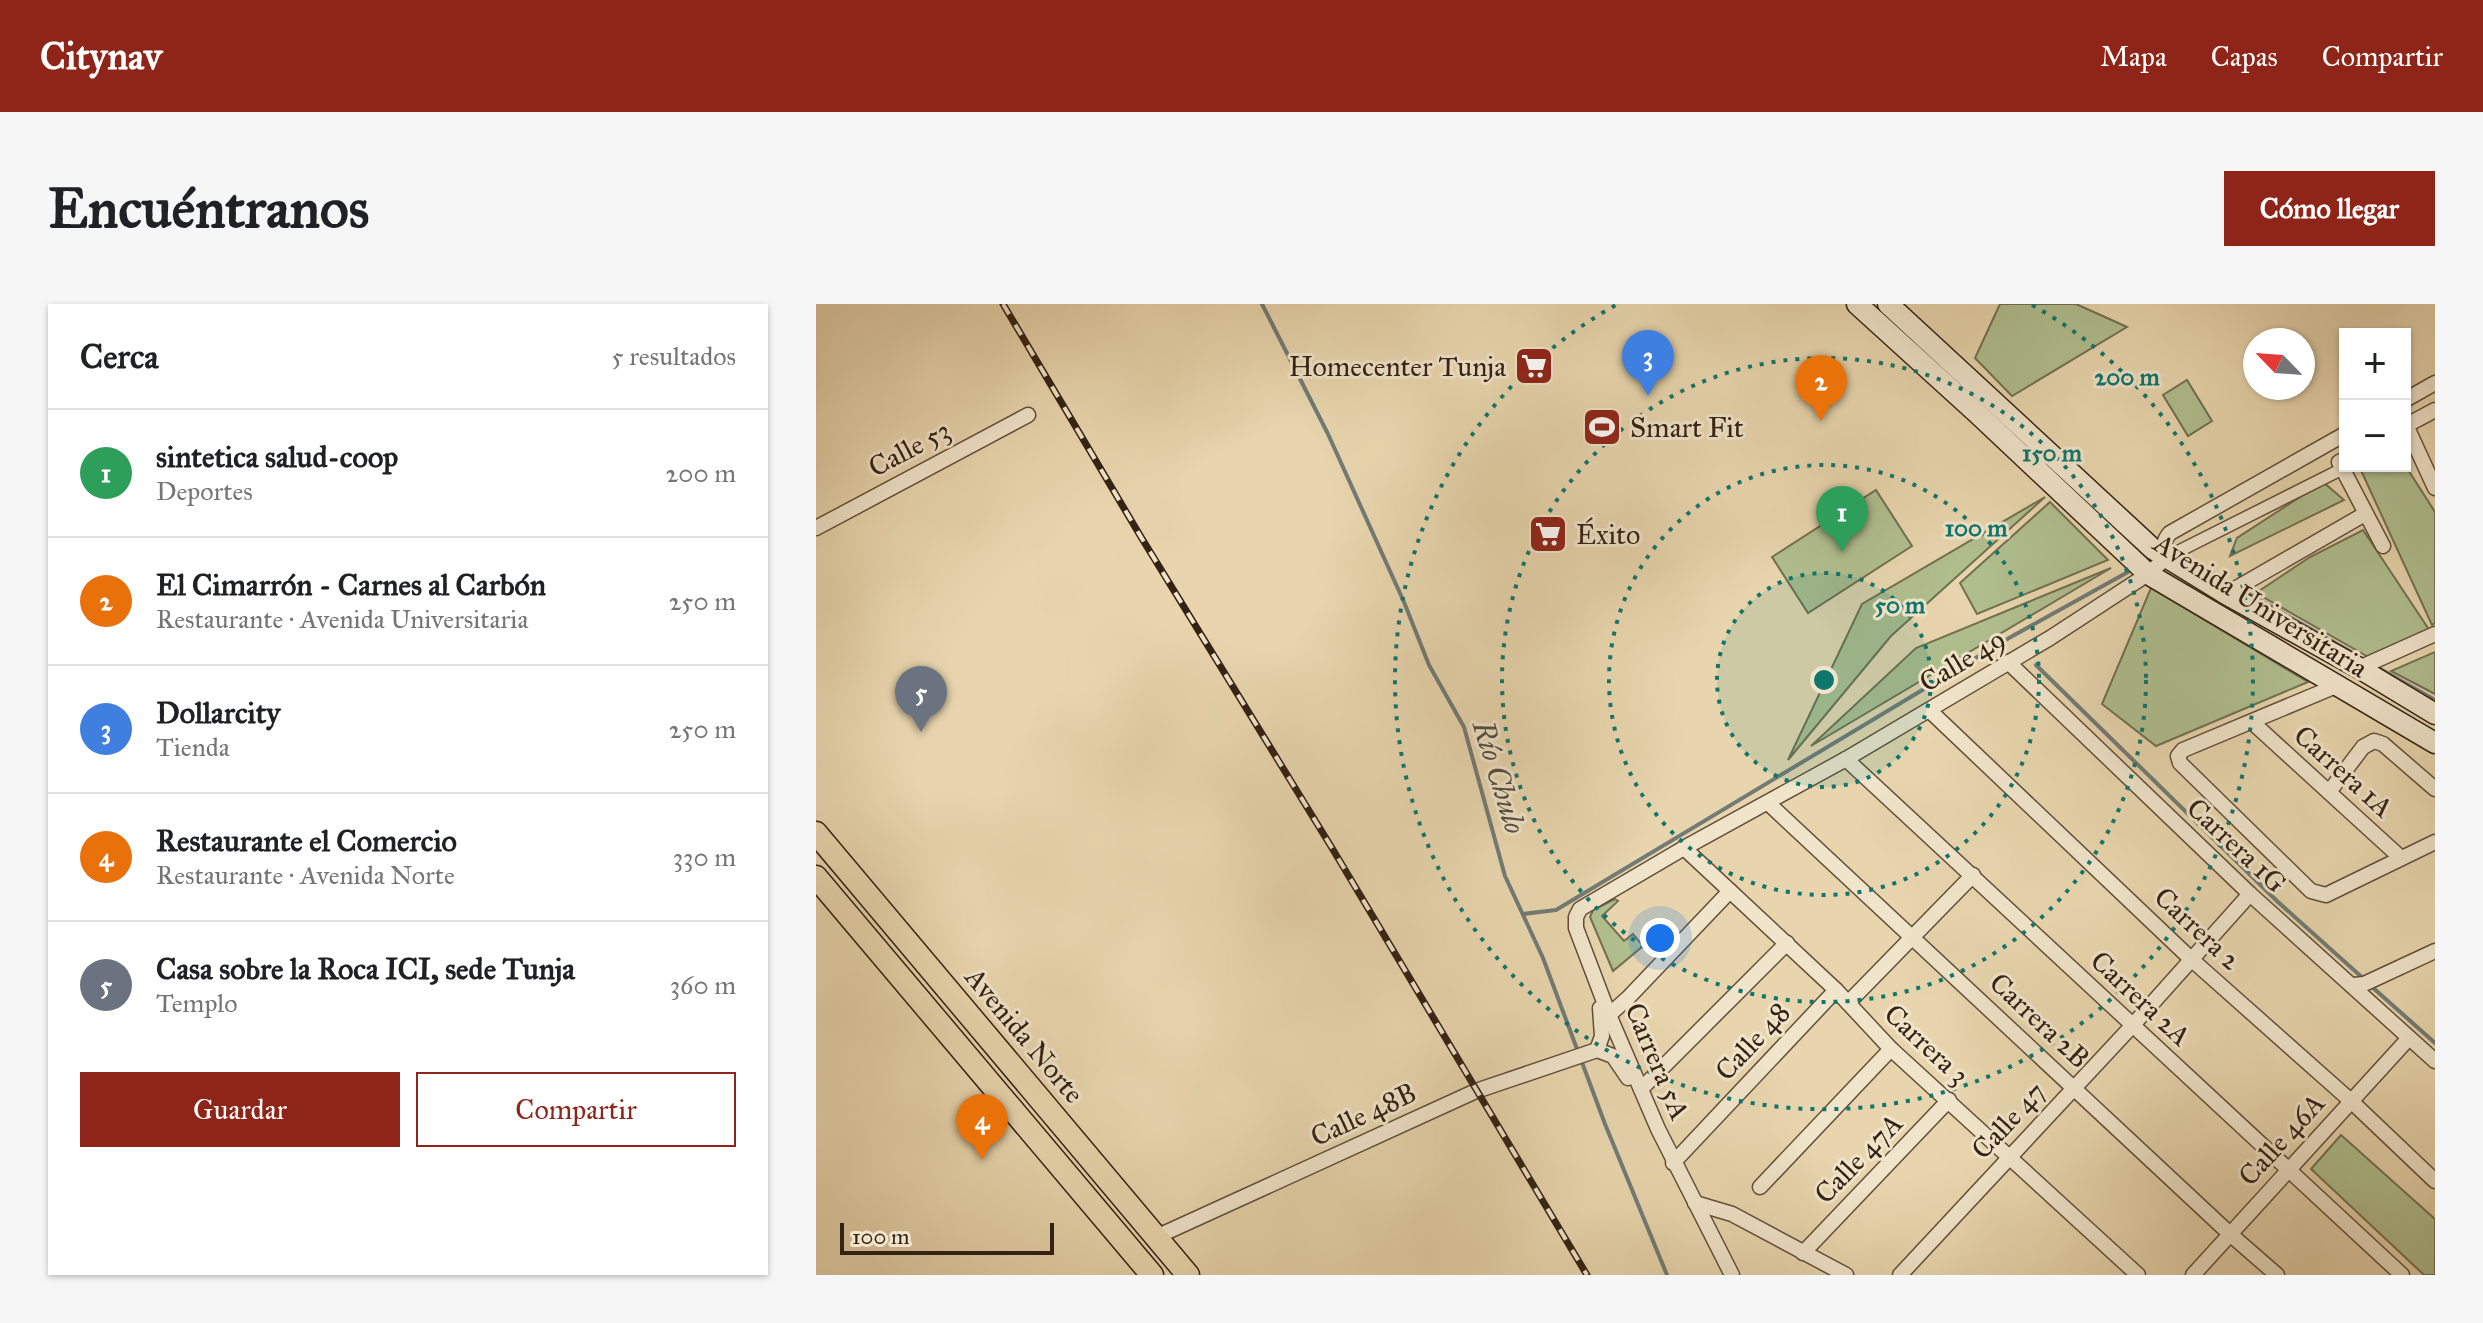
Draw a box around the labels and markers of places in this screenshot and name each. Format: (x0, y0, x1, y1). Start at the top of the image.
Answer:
pin: 3 (1622, 330, 1674, 396)
supermarket icon: Homecenter Tunja (1513, 345, 1555, 387)
place label: Homecenter Tunja (1289, 349, 1506, 384)
pin: 2 (1795, 355, 1847, 421)
sports icon: Smart Fit (1581, 406, 1623, 448)
place label: Smart Fit (1630, 410, 1744, 445)
pin: 1 (1816, 486, 1868, 552)
supermarket icon: Éxito (1527, 513, 1569, 555)
place label: Éxito (1576, 517, 1640, 552)
pin: 5 (895, 666, 947, 732)
centre of rings (1810, 666, 1838, 694)
pin: 4 (956, 1094, 1008, 1160)

